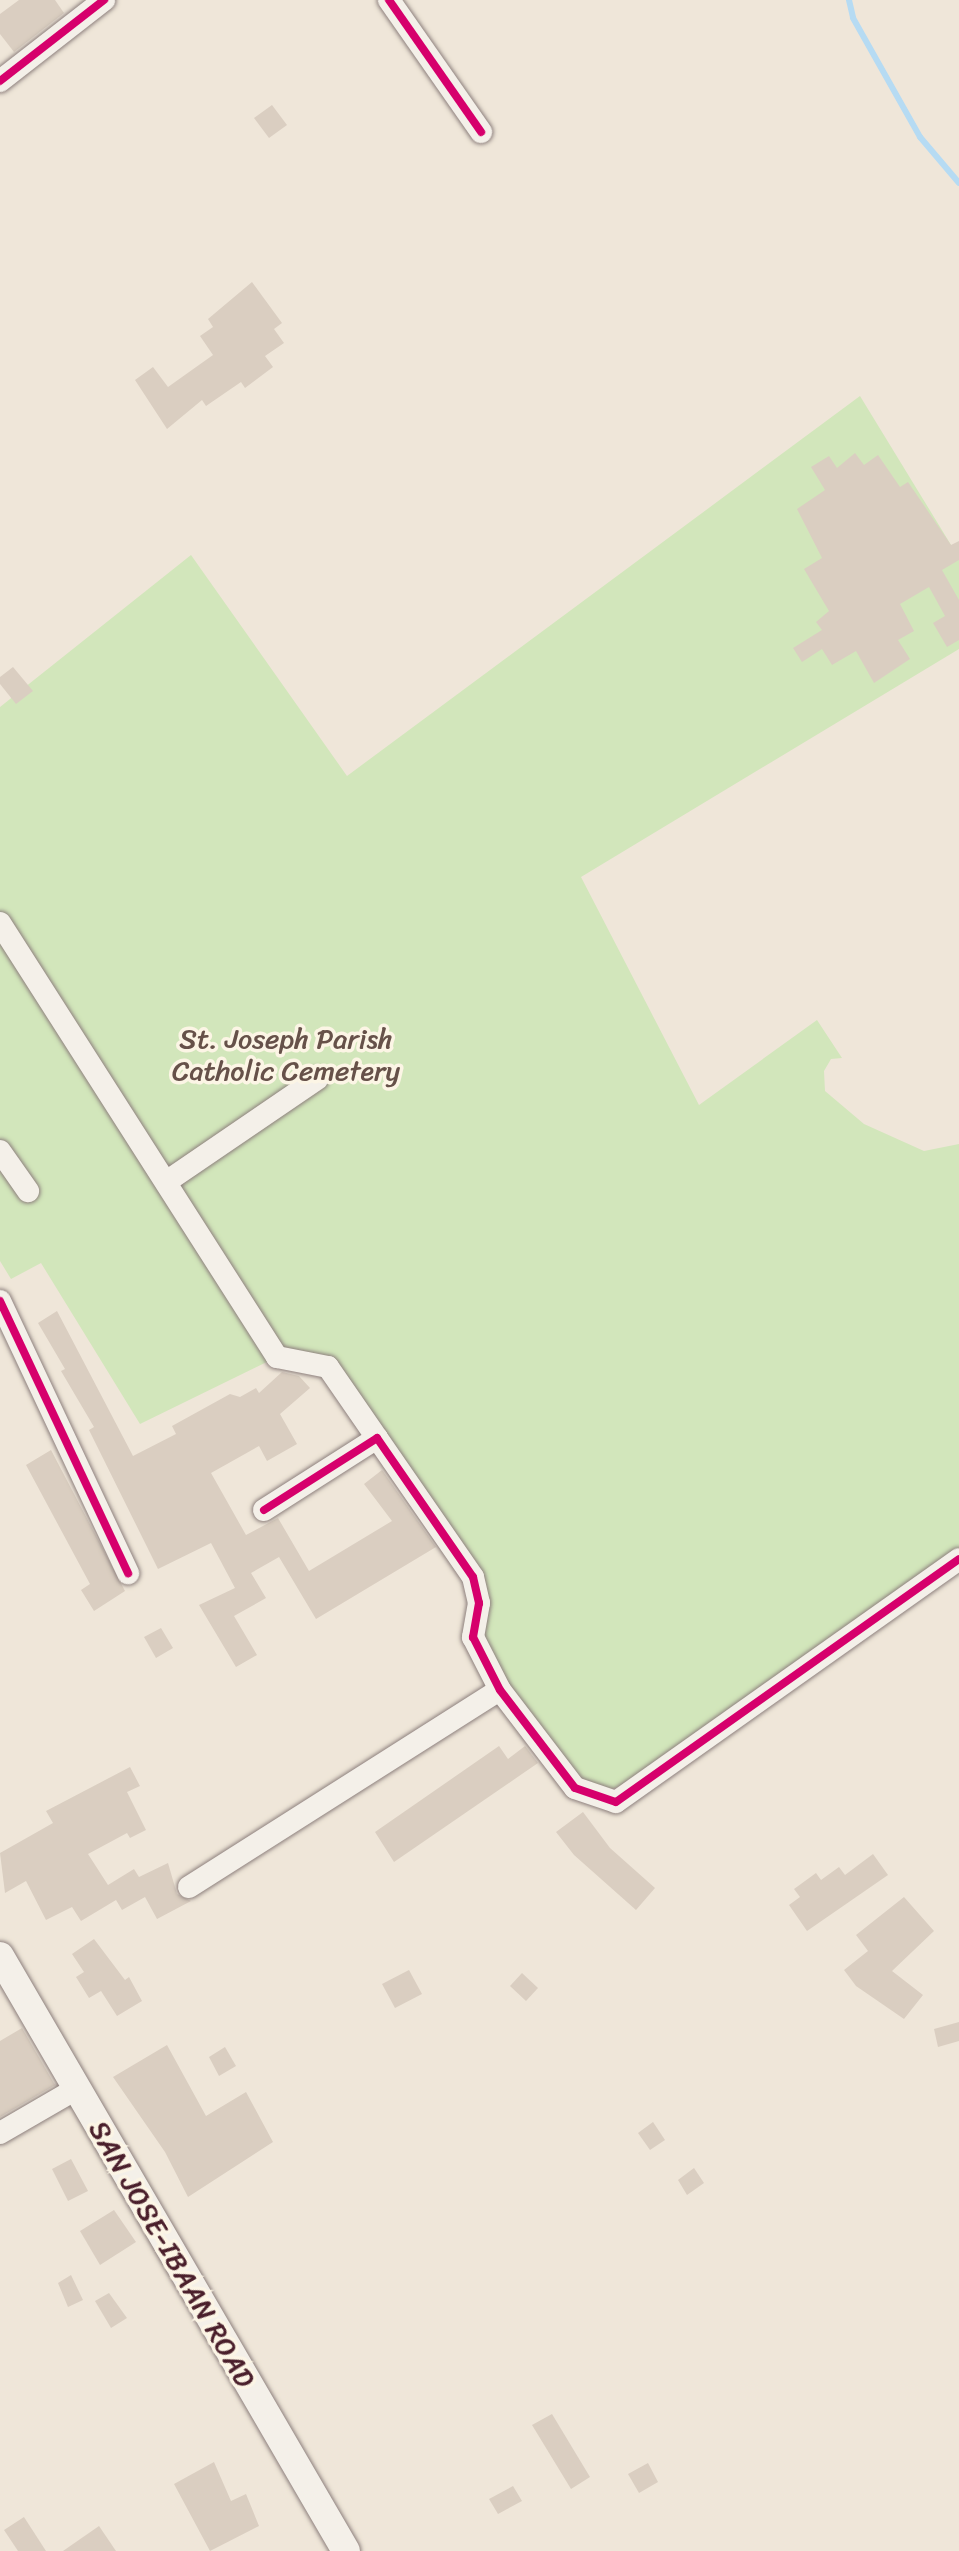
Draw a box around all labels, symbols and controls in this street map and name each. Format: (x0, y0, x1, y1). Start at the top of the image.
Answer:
park label: St. Joseph Parish Catholic Cemetery (171, 1022, 401, 1088)
street label: SAN JOSE-IBAAN ROAD (82, 2116, 262, 2392)

